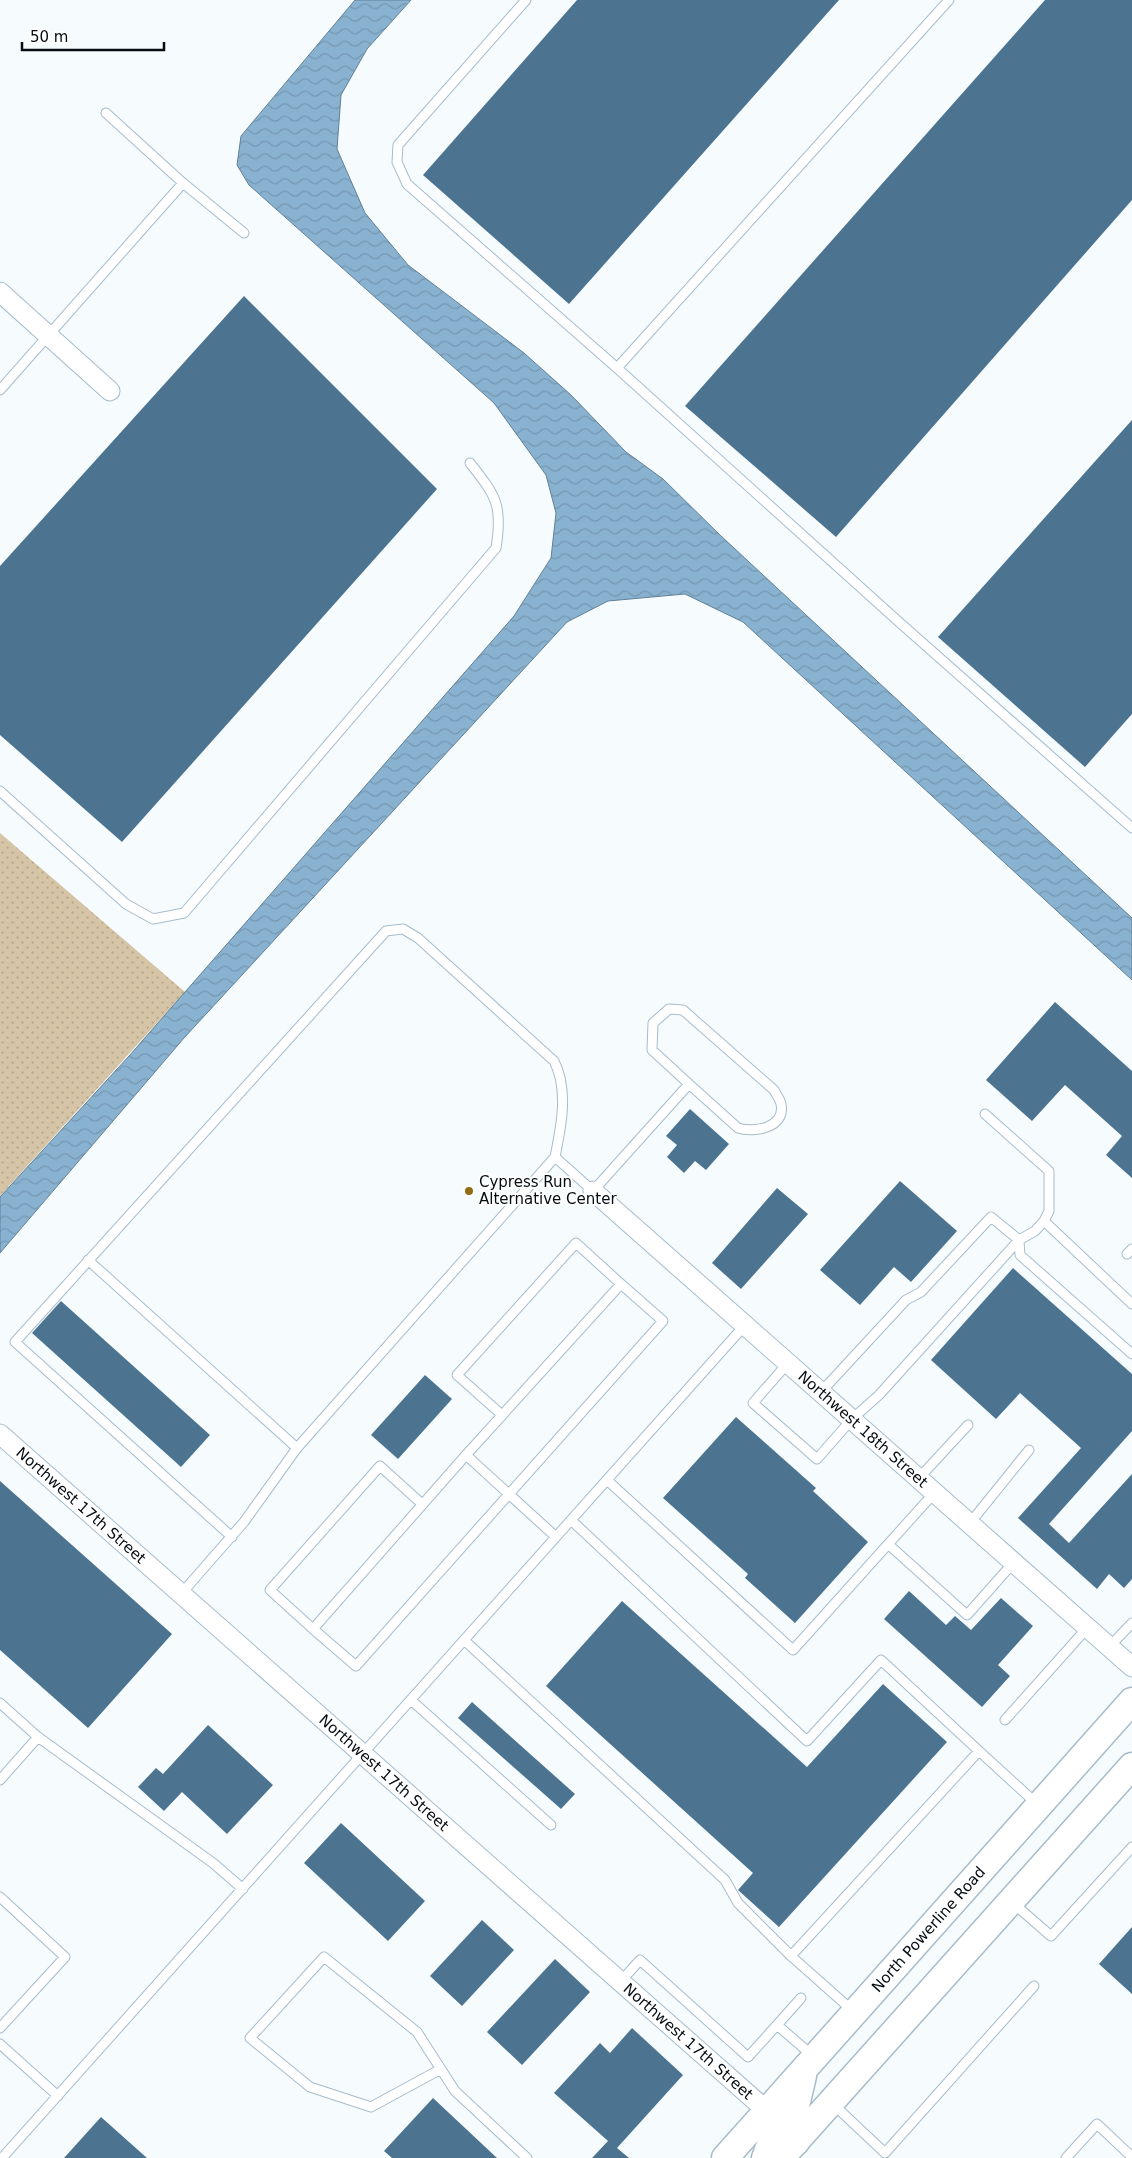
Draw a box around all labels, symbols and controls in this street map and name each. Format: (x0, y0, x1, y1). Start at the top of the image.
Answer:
scale bar (22, 20, 165, 52)
text: 50 m (30, 28, 68, 46)
place label: Cypress Run Alternative Center (479, 1173, 617, 1208)
marker: Cypress Run Alternative Center (463, 1185, 475, 1197)
street label: Northwest 18th Street (794, 1367, 931, 1491)
street label: Northwest 17th Street (12, 1443, 150, 1568)
street label: Northwest 17th Street (315, 1711, 452, 1835)
street label: North Powerline Road (868, 1863, 989, 1996)
street label: Northwest 17th Street (620, 1980, 757, 2104)

